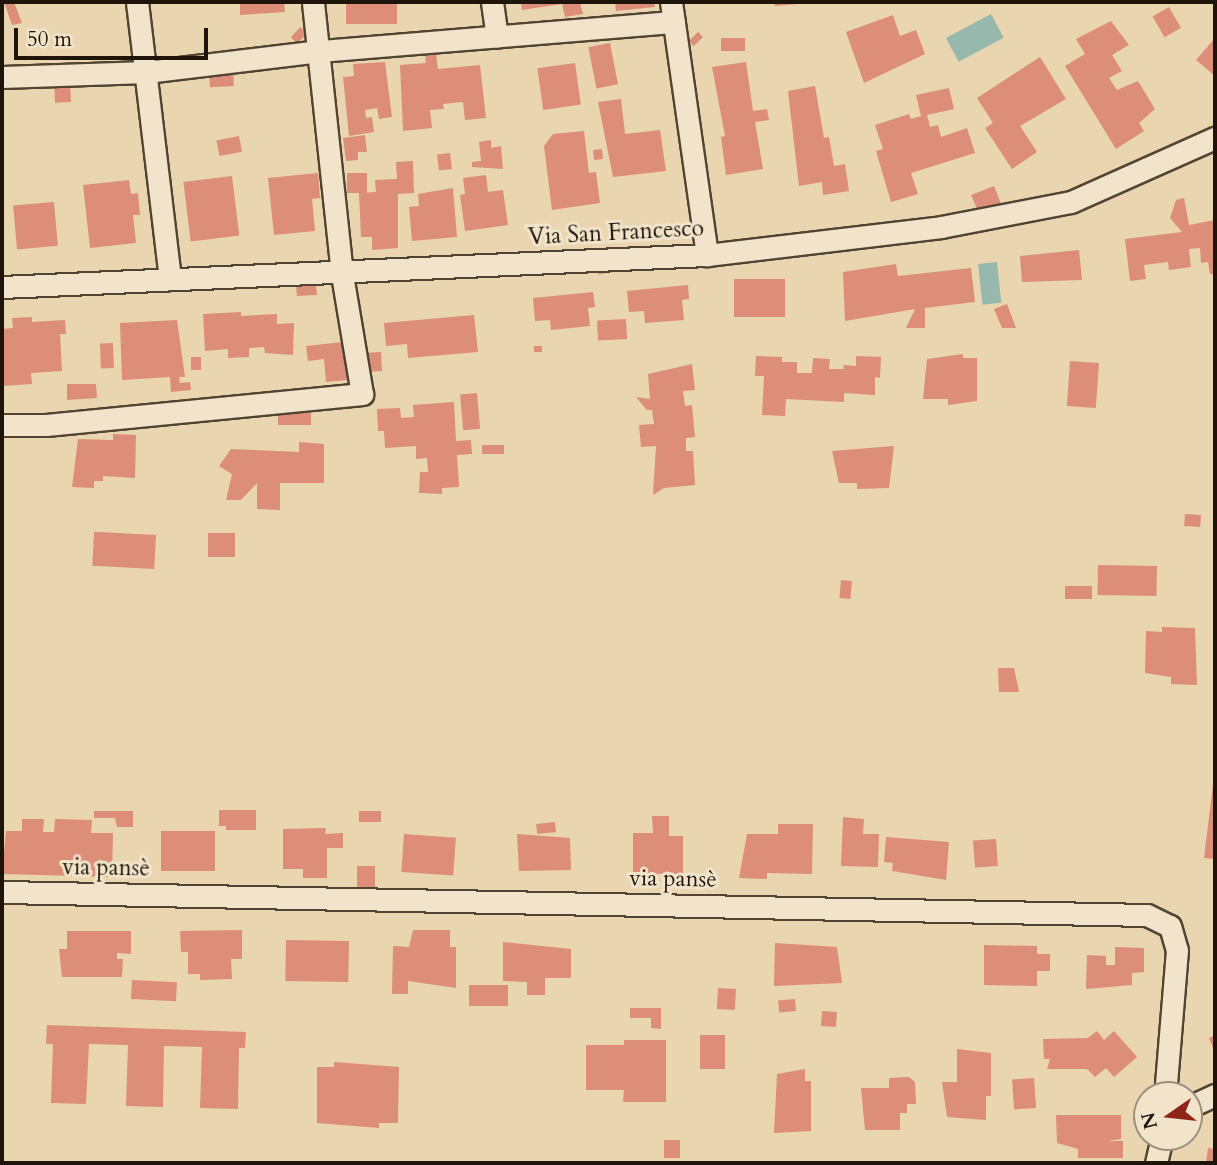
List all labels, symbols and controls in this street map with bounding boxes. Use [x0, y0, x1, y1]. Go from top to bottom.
scale bar [18, 14, 212, 58]
text: 50 m [27, 25, 72, 54]
street label: Via San Francesco [527, 215, 705, 251]
street label: via pansè [62, 853, 150, 883]
street label: via pansè [629, 864, 717, 894]
north arrow [1133, 1081, 1203, 1151]
text: N [1135, 1109, 1164, 1132]

